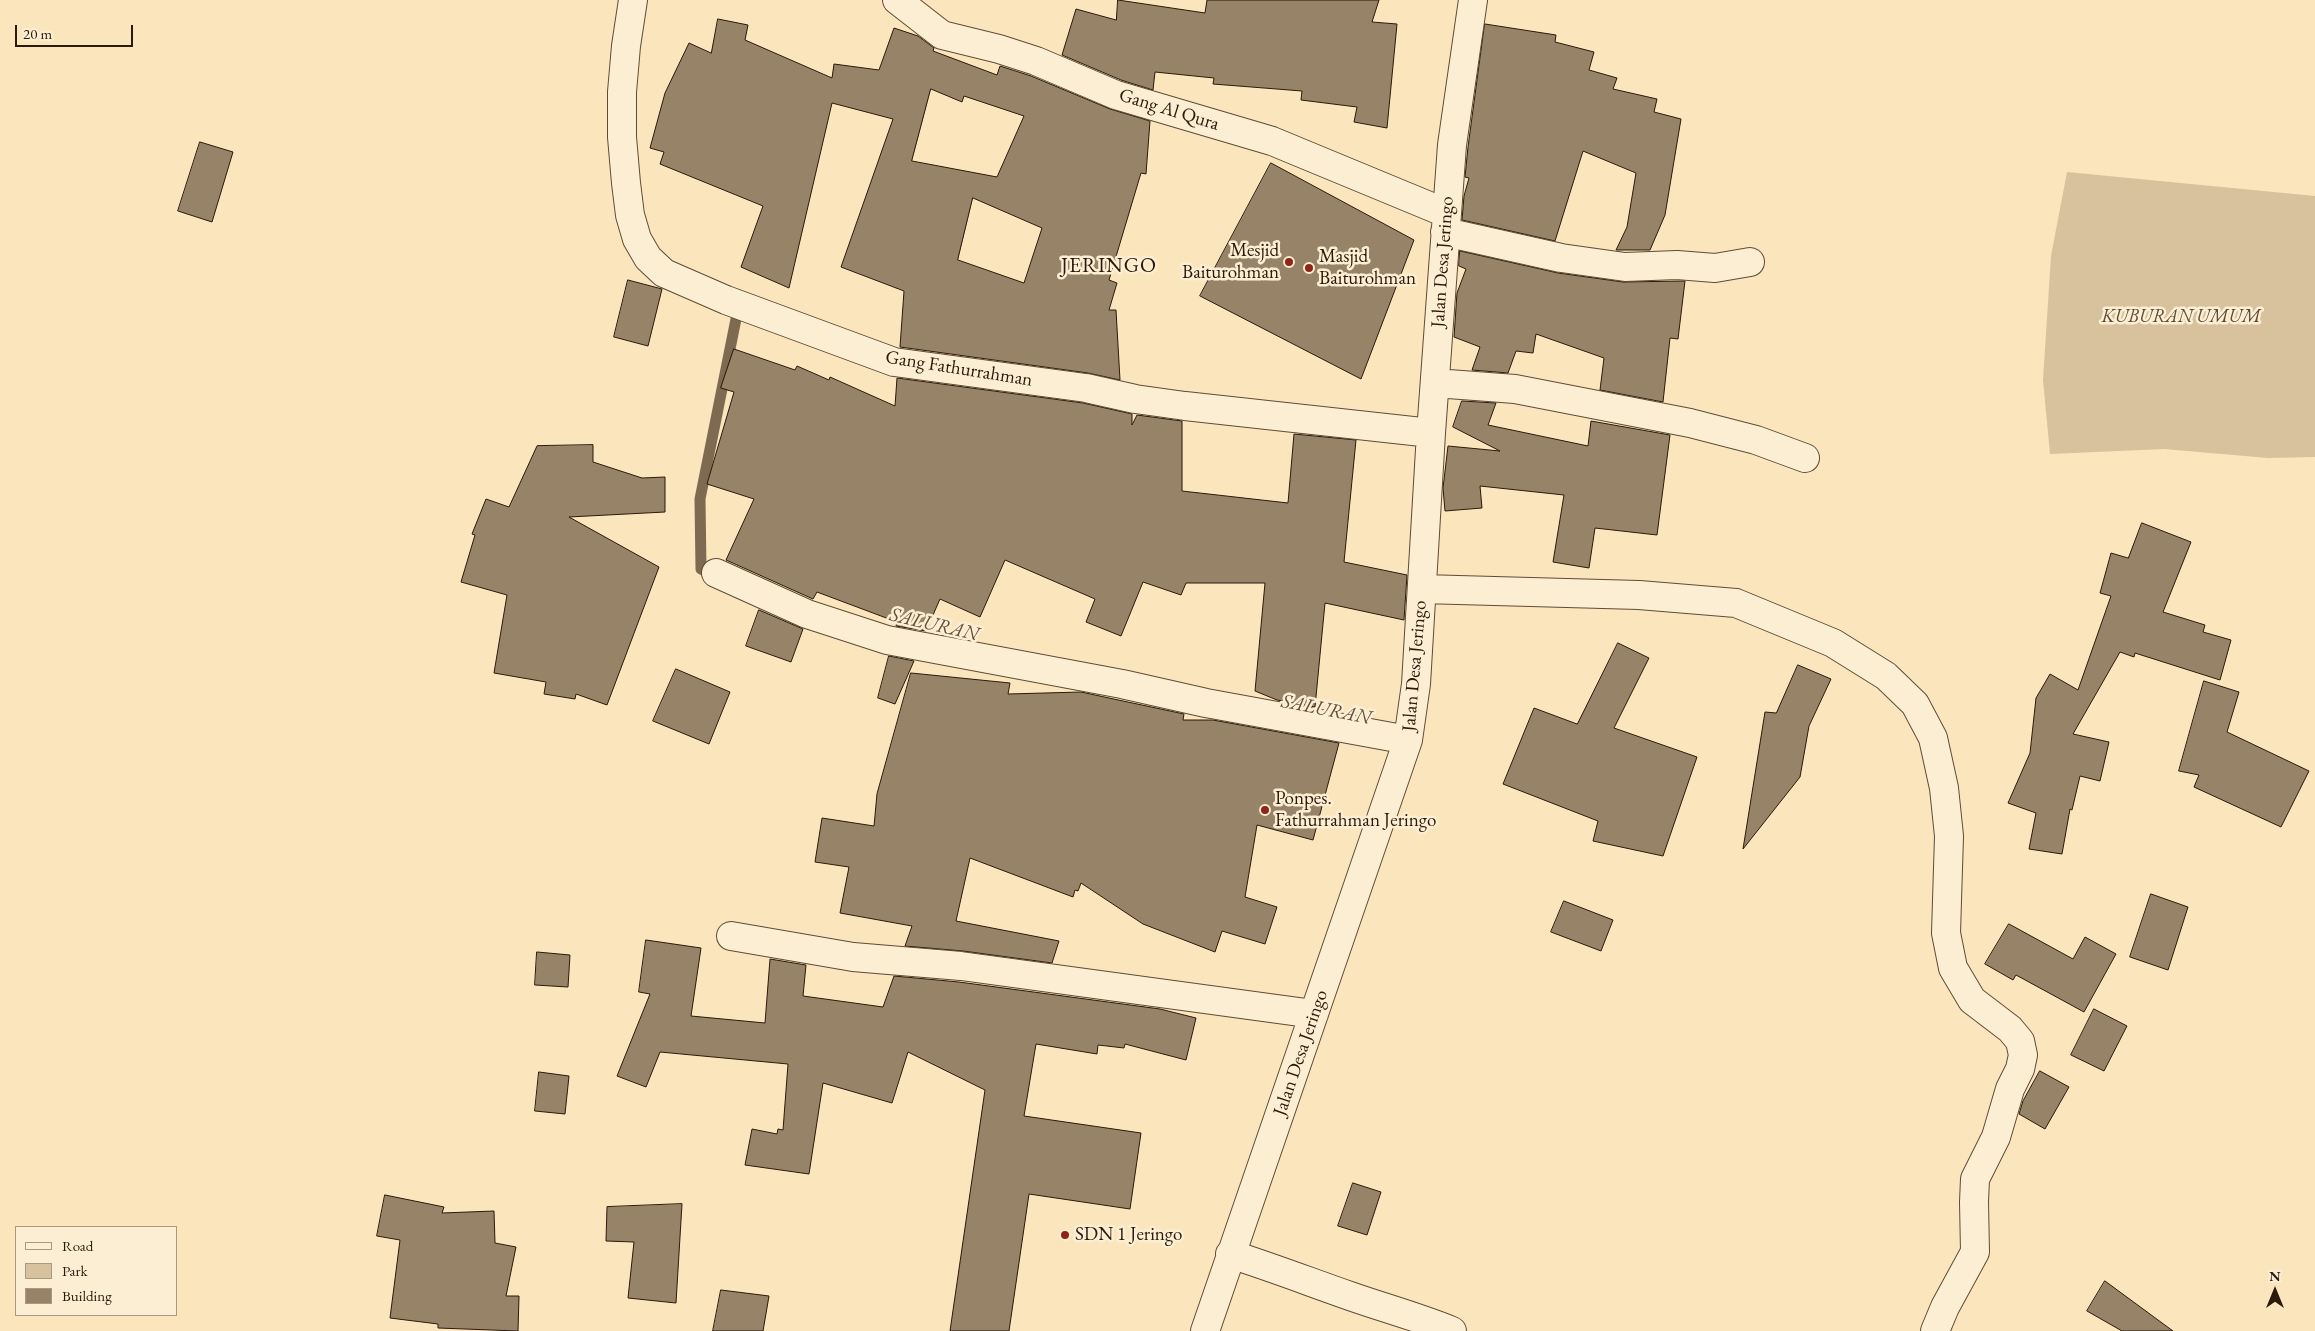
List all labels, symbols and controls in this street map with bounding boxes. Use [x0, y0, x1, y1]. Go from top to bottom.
scale bar [18, 15, 135, 47]
text: 20 m [23, 24, 52, 43]
street label: Gang Al Qura [1116, 84, 1222, 136]
street label: Jalan Desa Jeringo [1427, 195, 1459, 329]
place label: Mesjid Baiturohman [1182, 240, 1279, 284]
place label: Masjid Baiturohman [1319, 246, 1416, 290]
district label: JERINGO [1060, 253, 1158, 279]
marker: Mesjid Baiturohman [1283, 256, 1295, 268]
marker: Masjid Baiturohman [1303, 262, 1315, 274]
park label: KUBURAN UMUM [2101, 306, 2261, 328]
street label: Gang Fathurrahman [884, 346, 1034, 392]
street label: Jalan Desa Jeringo [1398, 599, 1432, 733]
water label: SALURAN [887, 603, 981, 647]
water label: SALURAN [1279, 690, 1373, 730]
place label: Ponpes. Fathurrahman Jeringo [1275, 788, 1436, 832]
marker: Ponpes. Fathurrahman Jeringo [1259, 804, 1271, 816]
street label: Jalan Desa Jeringo [1269, 987, 1333, 1119]
place label: SDN 1 Jeringo [1075, 1224, 1183, 1246]
legend [15, 1226, 178, 1316]
marker: SDN 1 Jeringo [1059, 1229, 1071, 1241]
text: Road [62, 1236, 93, 1255]
text: Park [62, 1261, 88, 1280]
north arrow [2250, 1266, 2300, 1316]
text: N [2269, 1267, 2281, 1285]
text: Building [62, 1286, 112, 1305]

